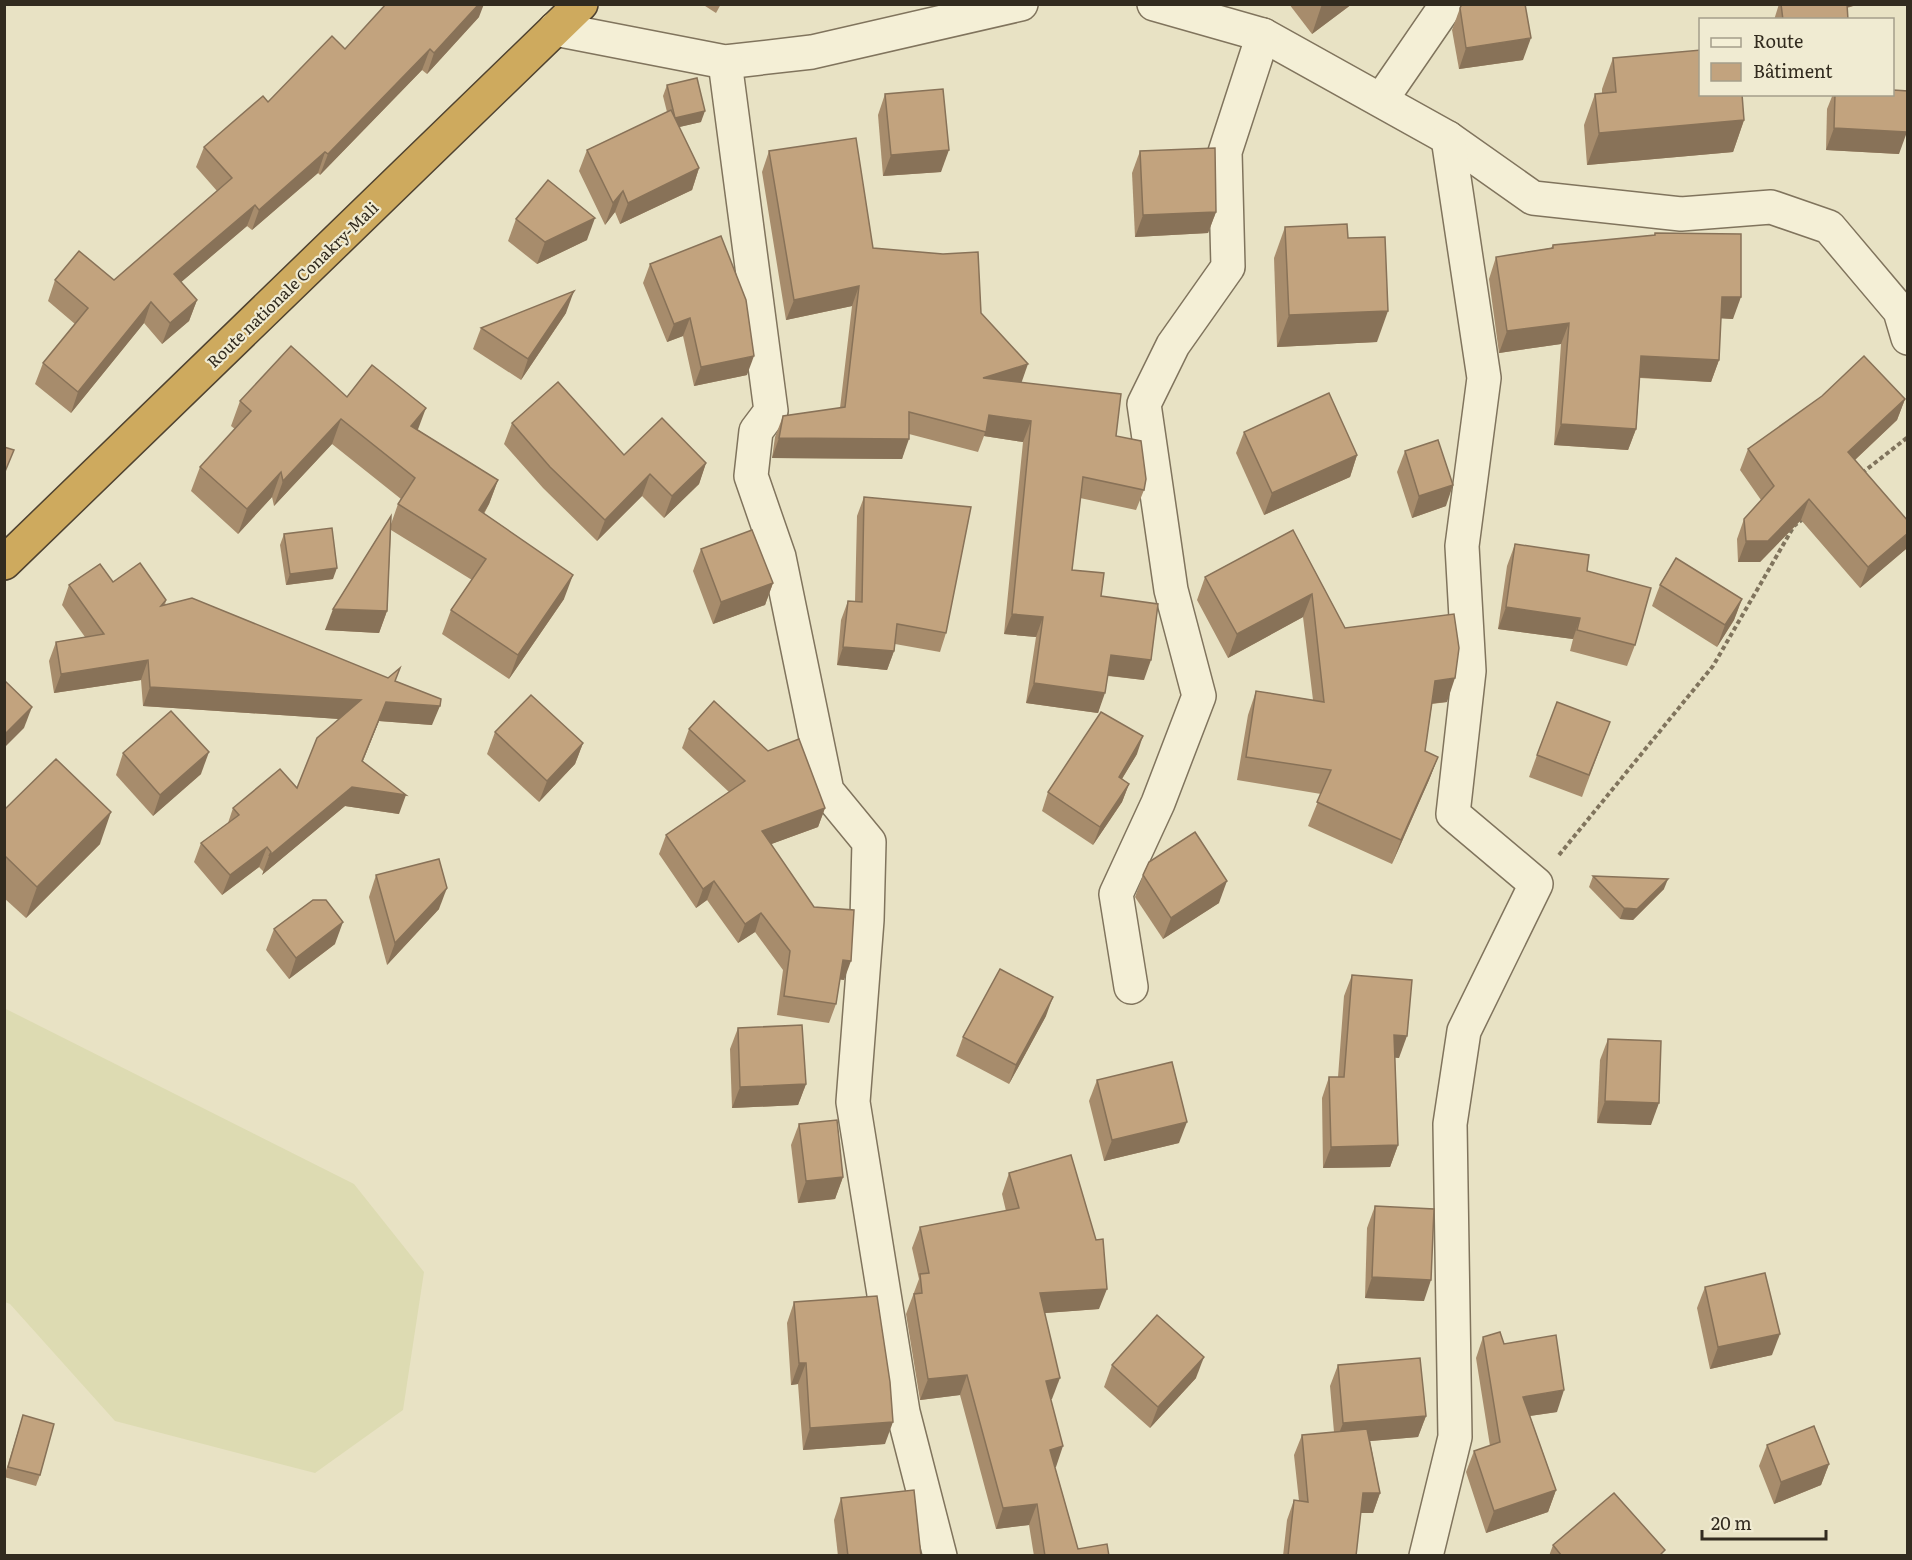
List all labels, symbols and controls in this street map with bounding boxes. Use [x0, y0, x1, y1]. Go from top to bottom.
legend [1699, 18, 1894, 96]
text: Route [1753, 27, 1803, 54]
text: Bâtiment [1753, 57, 1833, 84]
street label: Route nationale Conakry-Mali [201, 195, 383, 373]
scale bar [1702, 1503, 1826, 1541]
text: 20 m [1711, 1509, 1752, 1536]

